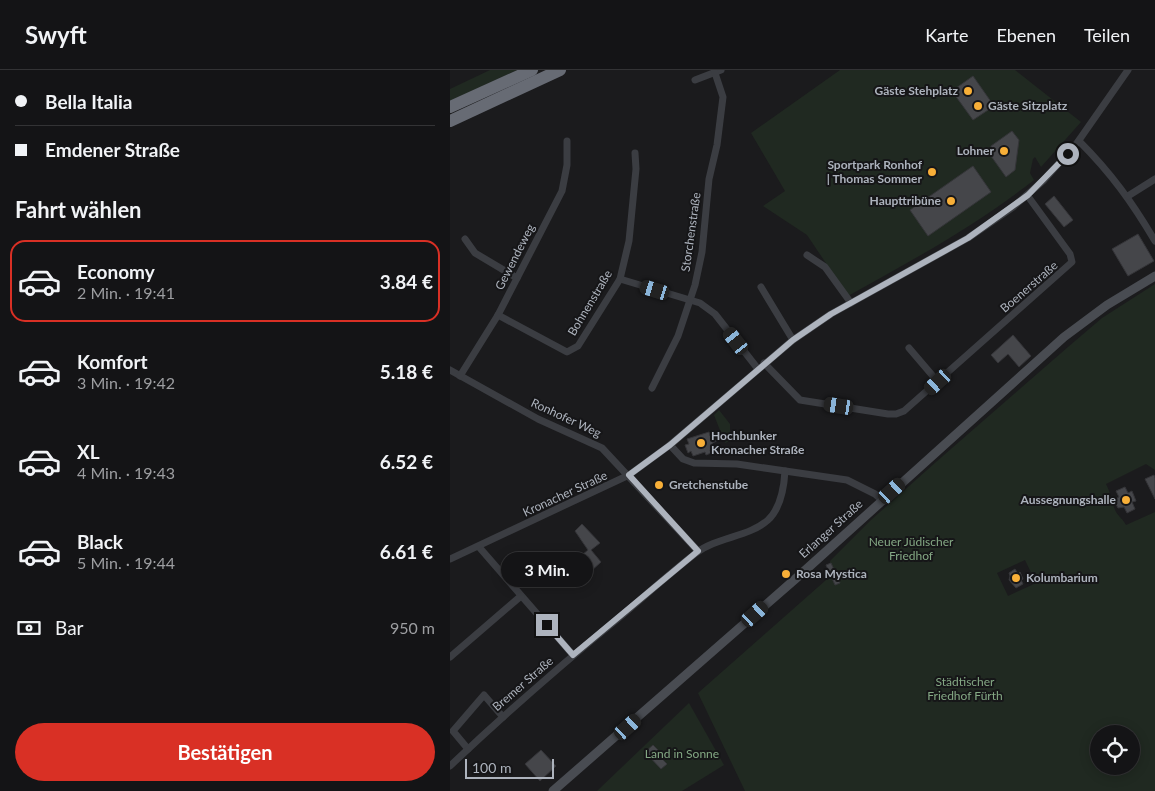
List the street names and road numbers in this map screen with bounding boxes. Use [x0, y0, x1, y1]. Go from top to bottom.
street label: Storchenstraße [678, 191, 703, 273]
street label: Gewendeweg [491, 221, 538, 292]
street label: Boenerstraße [997, 258, 1060, 316]
street label: Bohnenstraße [564, 267, 615, 338]
street label: Ronhofer Weg [529, 395, 604, 440]
street label: Kronacher Straße [520, 467, 609, 520]
street label: Erlanger Straße [796, 496, 866, 561]
street label: Bremer Straße [489, 653, 556, 714]

